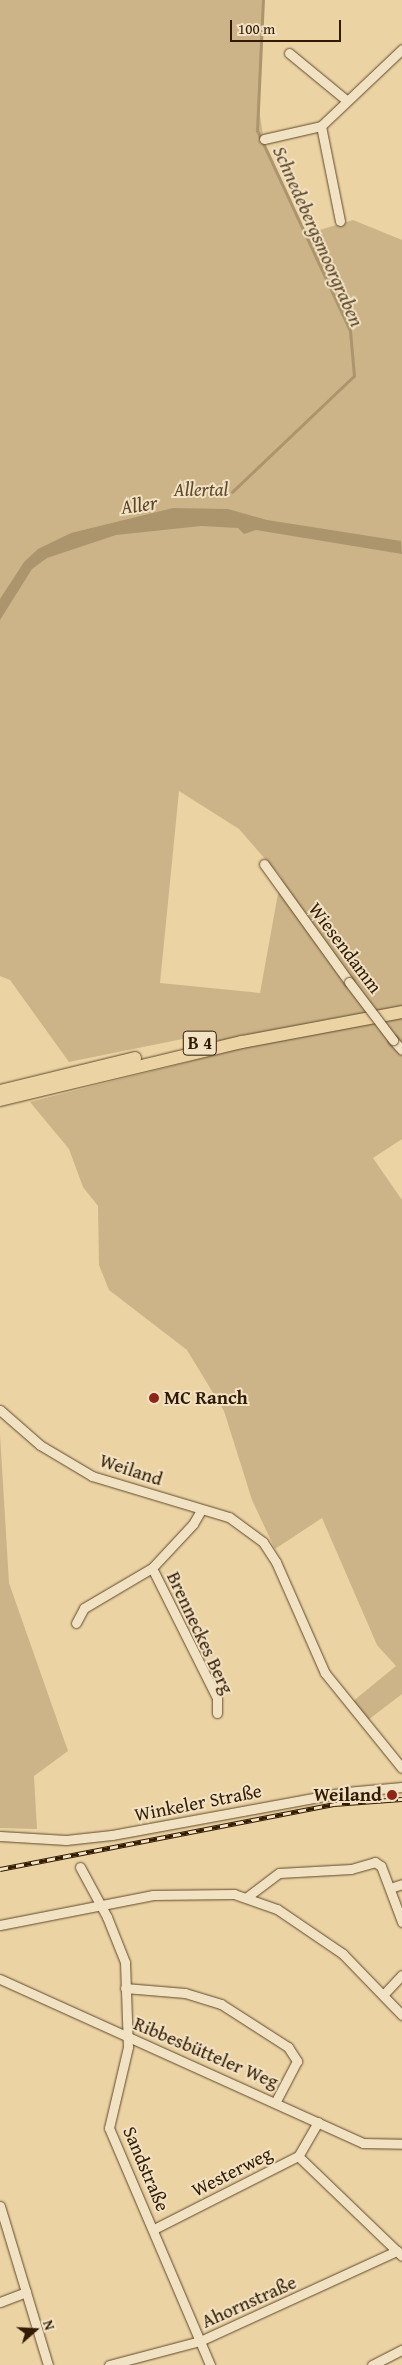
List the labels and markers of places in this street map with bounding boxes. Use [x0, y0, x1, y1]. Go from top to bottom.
place label: MC Ranch [164, 1387, 248, 1409]
marker: MC Ranch [148, 1392, 160, 1404]
place label: Weiland [314, 1784, 382, 1806]
marker: Weiland [386, 1789, 398, 1801]

